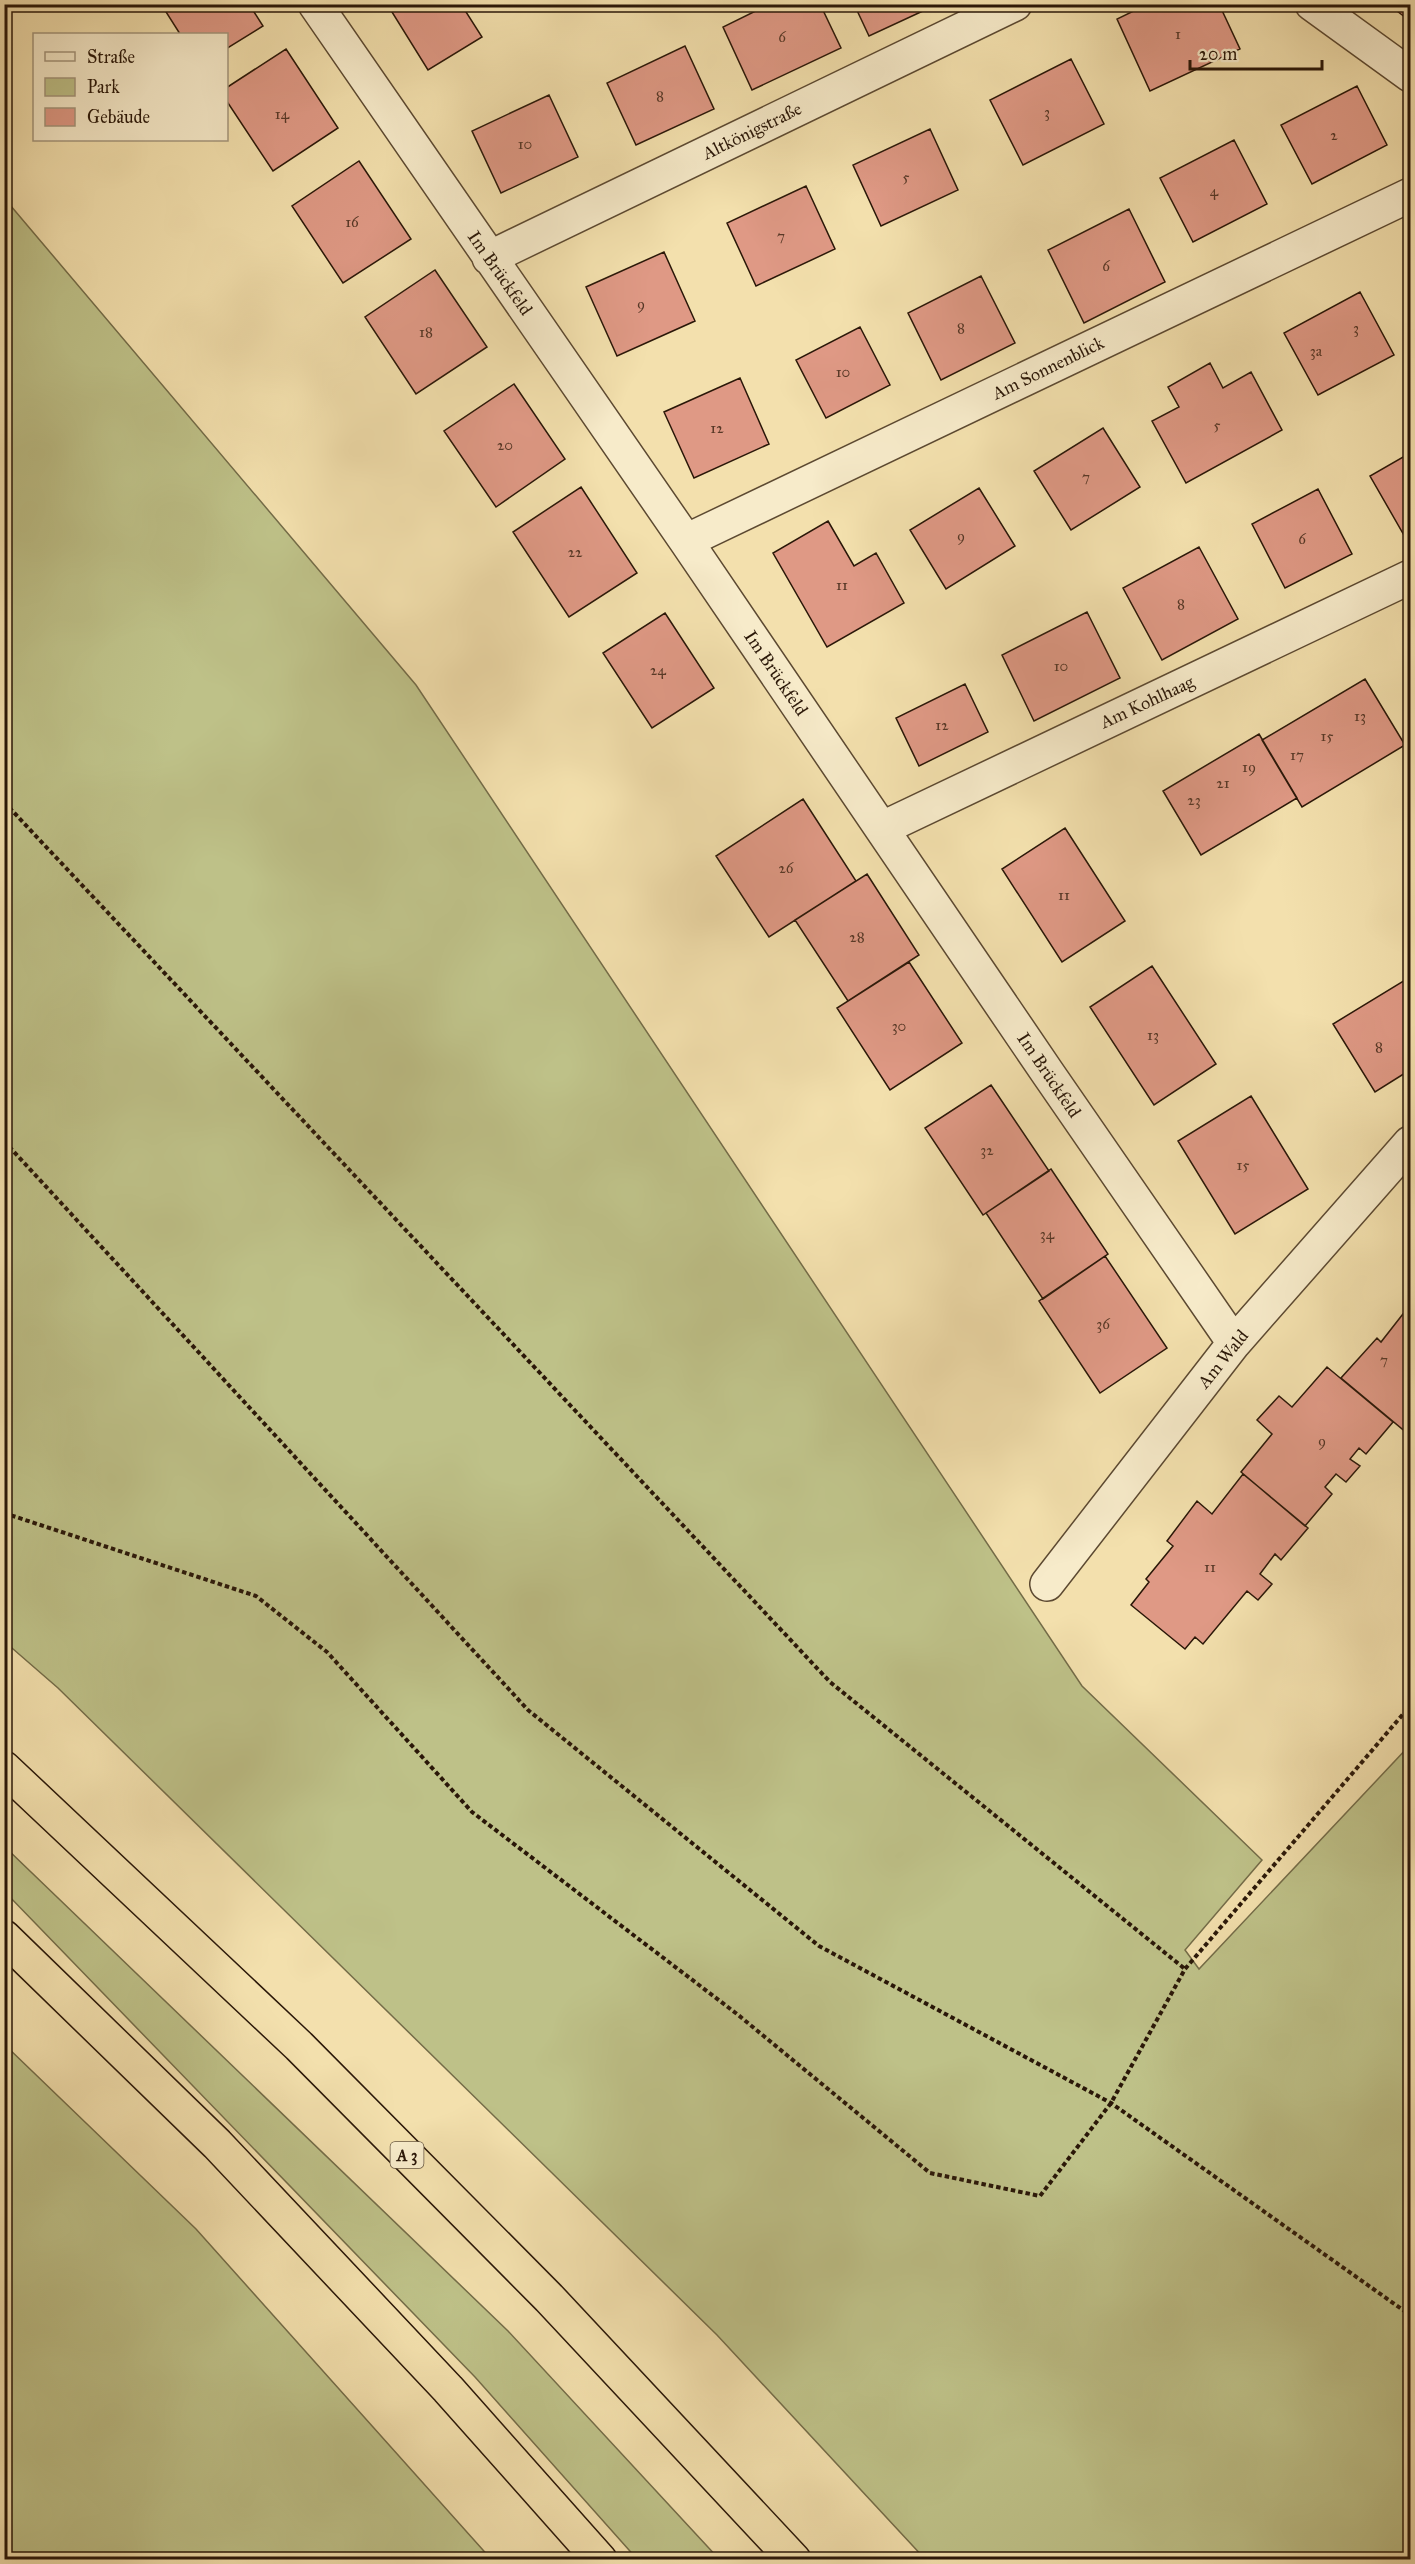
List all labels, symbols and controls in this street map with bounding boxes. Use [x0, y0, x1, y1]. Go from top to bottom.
house number: 1 [1175, 25, 1181, 43]
house number: 6 [778, 28, 787, 46]
legend [33, 33, 228, 141]
scale bar [1190, 33, 1322, 71]
text: 20 m [1199, 43, 1237, 65]
text: Straße [87, 46, 135, 68]
text: Park [87, 76, 120, 98]
house number: 8 [656, 87, 664, 105]
street label: Altkönigstraße [698, 97, 806, 166]
house number: 3 [1044, 103, 1050, 121]
house number: 14 [275, 105, 290, 123]
text: Gebäude [87, 106, 150, 128]
house number: 2 [1330, 126, 1338, 144]
house number: 10 [518, 135, 532, 153]
house number: 5 [903, 168, 910, 186]
house number: 4 [1210, 182, 1219, 200]
house number: 16 [345, 213, 360, 231]
street label: Im Brückfeld [463, 226, 537, 320]
house number: 7 [777, 227, 785, 245]
house number: 6 [1102, 257, 1111, 275]
house number: 9 [637, 295, 645, 313]
house number: 8 [957, 319, 965, 337]
house number: 3 [1353, 319, 1359, 337]
house number: 18 [419, 323, 433, 341]
street label: Am Sonnenblick [988, 331, 1108, 405]
house number: 3a [1310, 342, 1323, 360]
house number: 10 [836, 363, 850, 381]
house number: 5 [1214, 416, 1221, 434]
house number: 12 [710, 419, 724, 437]
house number: 20 [497, 436, 513, 454]
house number: 7 [1082, 468, 1090, 486]
house number: 9 [957, 527, 965, 545]
house number: 6 [1298, 530, 1307, 548]
house number: 22 [568, 543, 583, 561]
house number: 11 [836, 576, 848, 594]
house number: 8 [1177, 595, 1185, 613]
street label: Im Brückfeld [739, 626, 813, 720]
house number: 10 [1054, 657, 1068, 675]
house number: 24 [650, 661, 667, 679]
street label: Am Kohlhaag [1096, 670, 1198, 735]
house number: 13 [1354, 707, 1366, 725]
house number: 12 [935, 716, 949, 734]
house number: 15 [1321, 727, 1333, 745]
house number: 17 [1290, 746, 1304, 764]
house number: 19 [1242, 758, 1256, 776]
house number: 21 [1216, 774, 1230, 792]
house number: 23 [1187, 791, 1201, 809]
house number: 26 [778, 859, 795, 877]
house number: 11 [1058, 886, 1070, 904]
house number: 28 [849, 928, 865, 946]
house number: 30 [892, 1017, 906, 1035]
house number: 13 [1147, 1026, 1159, 1044]
street label: Im Brückfeld [1012, 1028, 1086, 1122]
house number: 8 [1375, 1038, 1383, 1056]
house number: 32 [980, 1141, 994, 1159]
house number: 15 [1237, 1156, 1249, 1174]
house number: 34 [1040, 1225, 1055, 1243]
house number: 36 [1096, 1315, 1111, 1333]
street label: Am Wald [1192, 1325, 1253, 1393]
house number: 7 [1380, 1351, 1388, 1369]
house number: 9 [1318, 1432, 1326, 1450]
house number: 11 [1204, 1558, 1216, 1576]
road number: A 3 [390, 2142, 424, 2168]

